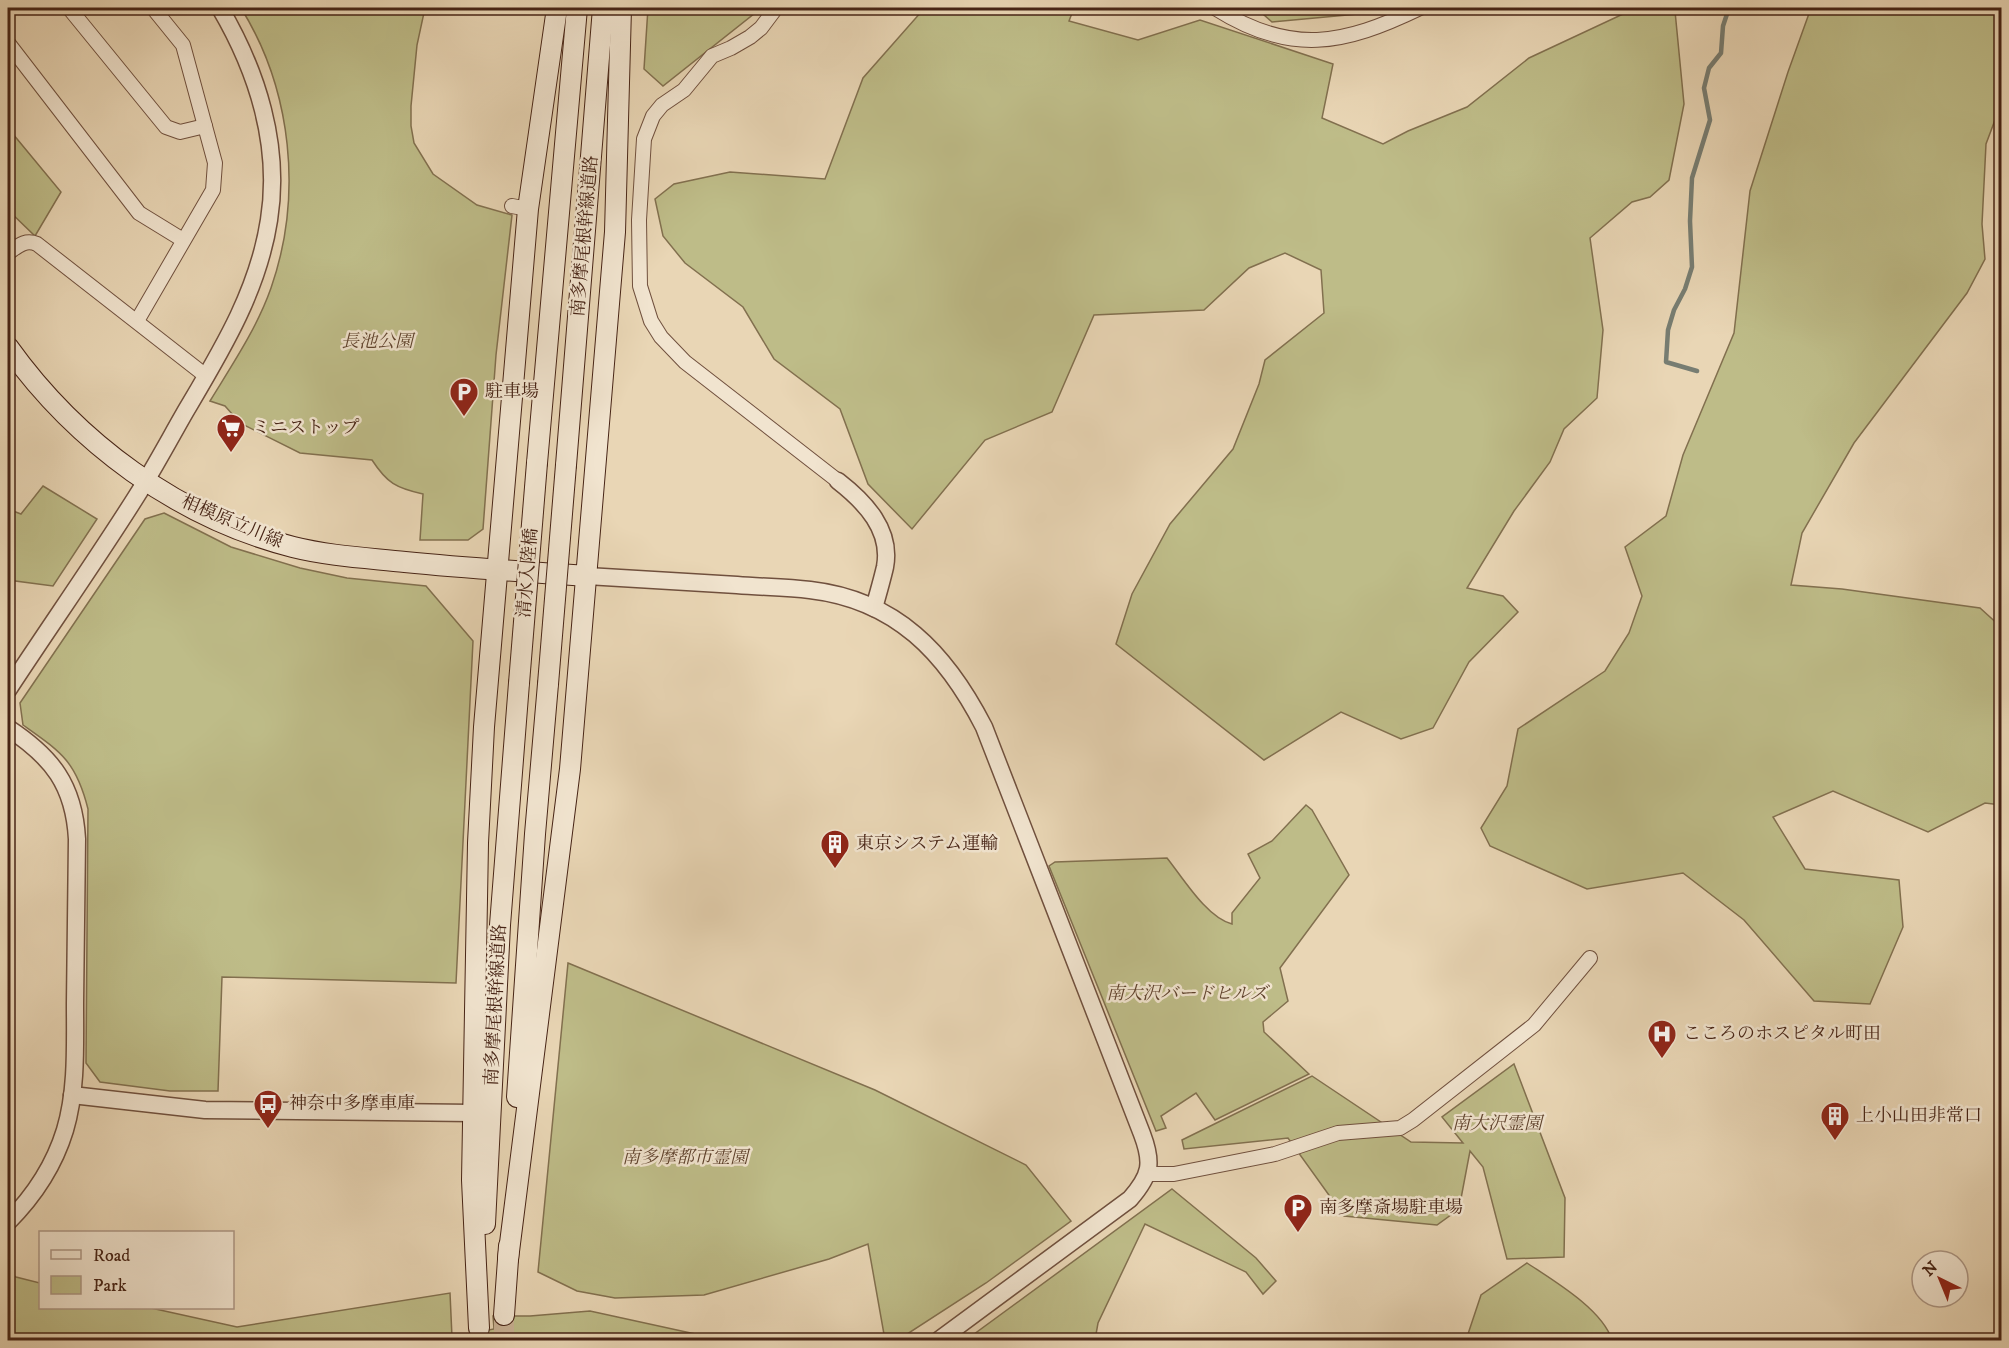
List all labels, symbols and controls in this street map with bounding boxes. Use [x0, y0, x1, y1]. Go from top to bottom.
street label: 南多摩尾根幹線道路 [567, 154, 603, 318]
park label: 長池公園 [341, 331, 416, 353]
parking icon: 駐車場 [448, 376, 480, 418]
place label: 駐車場 [485, 381, 539, 403]
supermarket icon: ミニストップ [215, 412, 247, 454]
place label: ミニストップ [252, 417, 359, 439]
street label: 相模原立川線 [178, 491, 286, 553]
street label: 清水入陸橋 [513, 527, 543, 619]
building icon: 東京システム運輸 [819, 828, 851, 870]
place label: 東京システム運輸 [856, 833, 998, 855]
street label: 南多摩尾根幹線道路 [481, 924, 511, 1086]
park label: 南大沢バードヒルズ [1106, 983, 1271, 1005]
hospital icon: こころのホスピタル町田 [1646, 1018, 1678, 1060]
place label: こころのホスピタル町田 [1683, 1023, 1881, 1045]
bus stop icon: 神奈中多摩車庫 [252, 1088, 284, 1130]
place label: 神奈中多摩車庫 [289, 1093, 415, 1115]
building icon: 上小山田非常口 [1819, 1100, 1851, 1142]
place label: 上小山田非常口 [1856, 1105, 1982, 1127]
park label: 南大沢霊園 [1452, 1113, 1545, 1135]
park label: 南多摩都市霊園 [622, 1147, 751, 1169]
parking icon: 南多摩斎場駐車場 [1282, 1192, 1314, 1234]
place label: 南多摩斎場駐車場 [1319, 1197, 1463, 1219]
legend [39, 1231, 234, 1309]
text: Road [93, 1245, 130, 1267]
north arrow [1910, 1249, 1970, 1309]
text: N [1919, 1257, 1942, 1281]
text: Park [93, 1275, 127, 1297]

